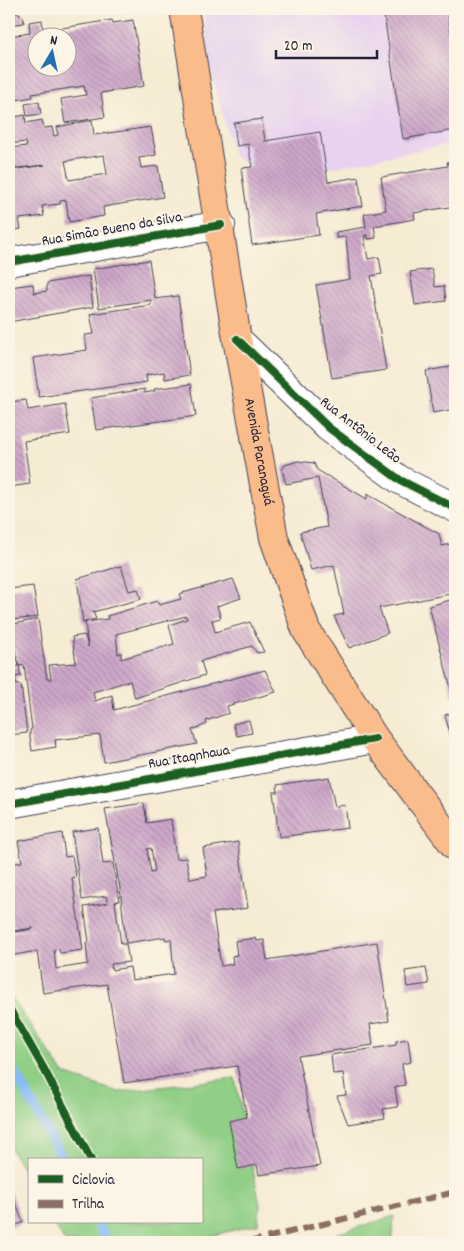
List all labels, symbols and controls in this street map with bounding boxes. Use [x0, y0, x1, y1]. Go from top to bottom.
north arrow [28, 28, 78, 78]
scale bar [276, 28, 378, 60]
text: N [49, 31, 59, 52]
text: 20 m [284, 36, 312, 58]
street label: Rua Simão Bueno da Silva [40, 207, 185, 253]
street label: Rua Antônio Leão [315, 392, 406, 470]
street label: Avenida Paranaguá [237, 396, 279, 508]
street label: Rua Itaqnhaua [146, 740, 232, 776]
legend [28, 1158, 202, 1224]
text: Ciclovia [72, 1170, 115, 1192]
text: Trilha [72, 1194, 105, 1216]

